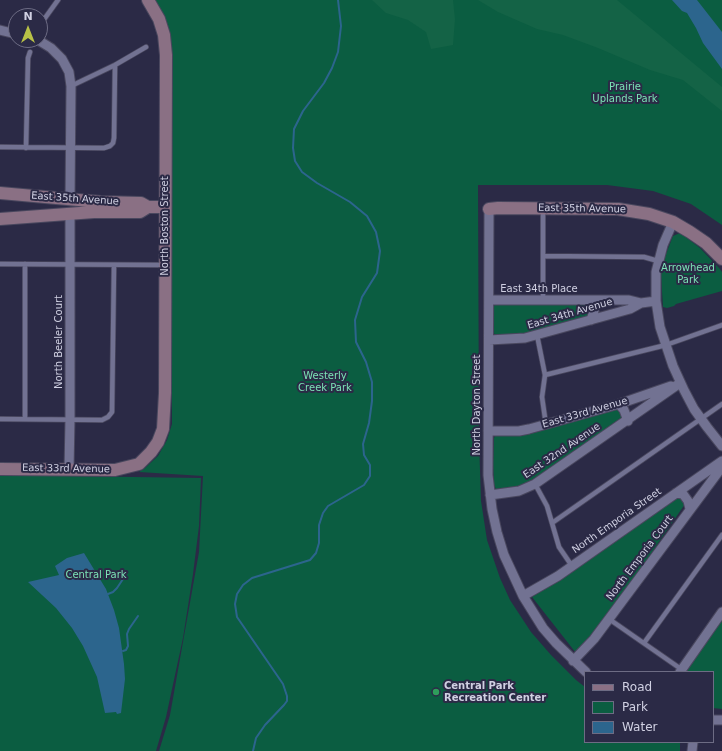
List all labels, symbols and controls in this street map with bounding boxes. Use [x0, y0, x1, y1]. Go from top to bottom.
north arrow [8, 8, 48, 48]
text: N [23, 10, 33, 23]
park label: Prairie Uplands Park [592, 81, 658, 104]
street label: North Boston Street [159, 176, 171, 276]
street label: East 35th Avenue [31, 190, 119, 208]
street label: East 35th Avenue [538, 202, 626, 216]
park label: Arrowhead Park [661, 262, 715, 286]
street label: East 34th Place [500, 283, 578, 295]
street label: North Beeler Court [53, 295, 65, 389]
street label: East 34th Avenue [526, 296, 614, 332]
street label: North Dayton Street [471, 355, 483, 455]
park label: Westerly Creek Park [298, 370, 352, 394]
street label: East 33rd Avenue [541, 395, 629, 431]
street label: East 32nd Avenue [521, 421, 603, 481]
street label: East 33rd Avenue [22, 462, 110, 476]
street label: North Emporia Street [570, 486, 664, 556]
street label: North Emporia Court [604, 513, 676, 603]
park label: Central Park [65, 569, 127, 581]
legend [584, 671, 714, 743]
place label: Central Park Recreation Center [444, 680, 546, 704]
text: Road [622, 680, 652, 694]
marker: Central Park Recreation Center [431, 687, 441, 697]
text: Park [622, 700, 648, 714]
text: Water [622, 720, 657, 734]

